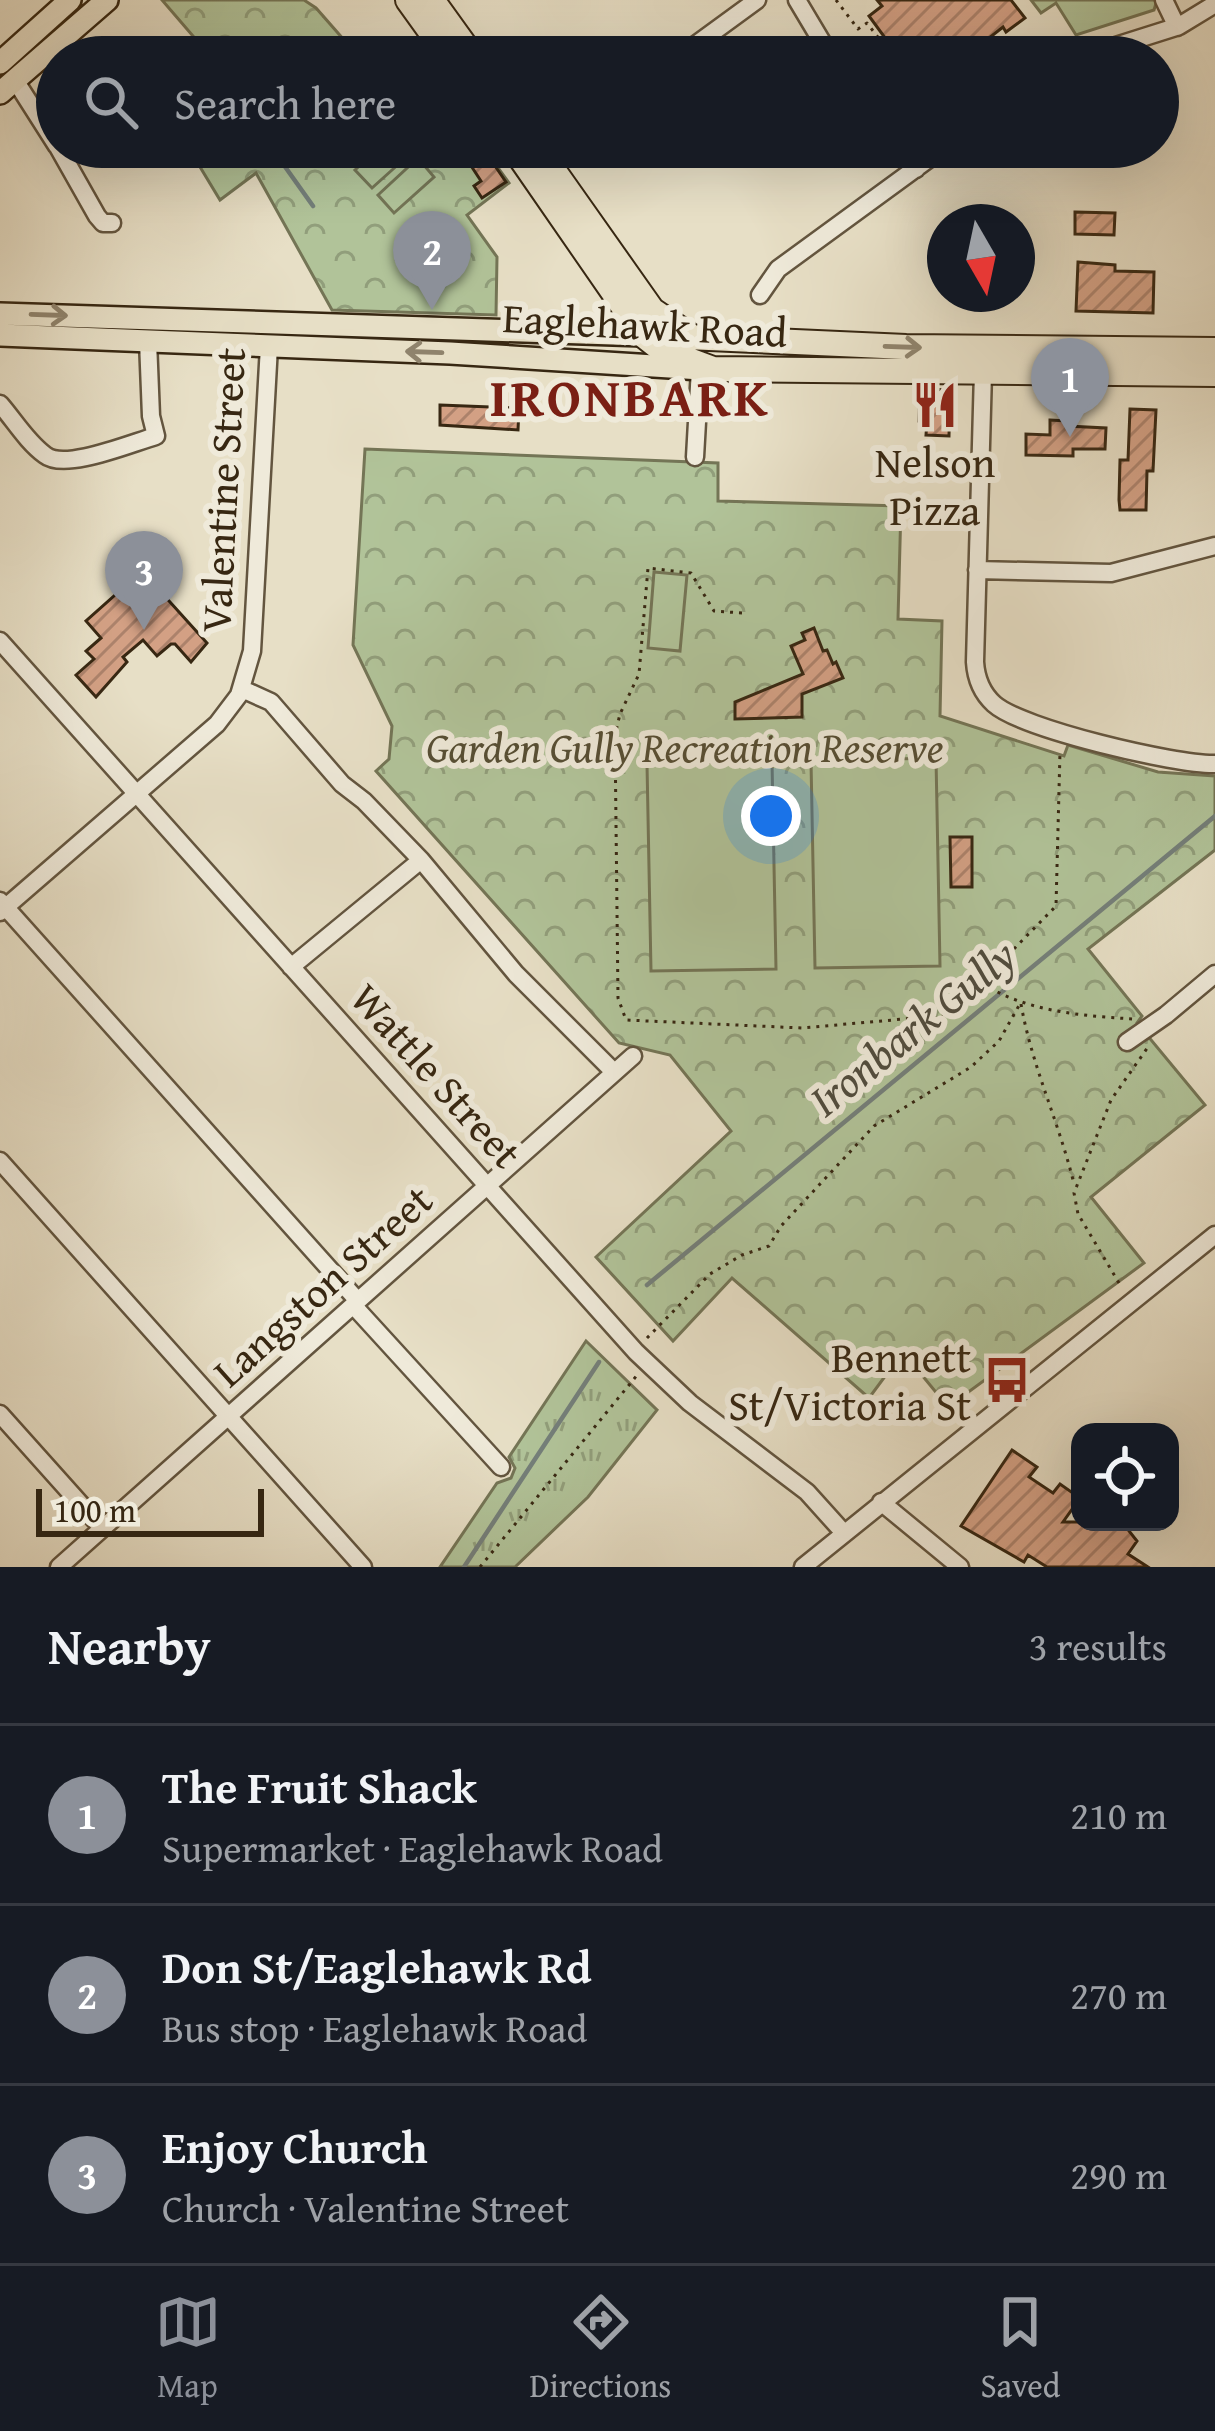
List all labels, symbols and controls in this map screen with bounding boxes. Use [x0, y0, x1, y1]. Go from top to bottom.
search box [36, 36, 1179, 168]
icon: search [78, 69, 144, 135]
text: Search here [174, 70, 396, 135]
north arrow [927, 204, 1035, 312]
pin: 2 [393, 211, 471, 310]
street label: Eaglehawk Road [501, 286, 789, 362]
one-way arrow [29, 304, 68, 327]
one-way arrow [883, 336, 922, 359]
pin: 1 [1031, 338, 1109, 437]
one-way arrow [405, 340, 444, 363]
street label: Valentine Street [184, 346, 260, 634]
district label: IRONBARK [489, 357, 771, 436]
restaurant icon: Nelson Pizza [910, 380, 960, 430]
place label: Nelson Pizza [875, 431, 996, 540]
pin: 3 [105, 531, 183, 630]
park label: Garden Gully Recreation Reserve [426, 716, 944, 777]
your location [741, 786, 801, 846]
water label: Ironbark Gully [795, 923, 1030, 1131]
street label: Wattle Street [337, 969, 537, 1181]
street label: Langston Street [199, 1170, 445, 1400]
place label: Bennett St/Victoria St [728, 1326, 971, 1435]
bus stop icon: Bennett St/Victoria St [982, 1355, 1032, 1405]
map controls [1071, 1423, 1179, 1531]
button: locate [1071, 1423, 1179, 1531]
scale bar [36, 1483, 264, 1536]
text: 100 m [54, 1486, 136, 1534]
text: Nearby [48, 1608, 211, 1683]
text: 3 results [1029, 1617, 1167, 1674]
text: The Fruit Shack [162, 1754, 477, 1819]
text: 1 [77, 1786, 97, 1843]
text: 210 m [1070, 1786, 1167, 1843]
text: Supermarket · Eaglehawk Road [162, 1819, 663, 1876]
text: Don St/Eaglehawk Rd [162, 1934, 591, 1999]
text: 2 [77, 1966, 97, 2023]
text: 270 m [1070, 1966, 1167, 2023]
text: Bus stop · Eaglehawk Road [162, 1999, 587, 2056]
text: Enjoy Church [162, 2114, 428, 2179]
text: 3 [77, 2146, 97, 2203]
text: 290 m [1070, 2146, 1167, 2203]
text: Church · Valentine Street [162, 2179, 569, 2236]
tab: Map [155, 2289, 221, 2409]
tab: Directions [530, 2289, 671, 2409]
tab: Saved [981, 2289, 1060, 2409]

